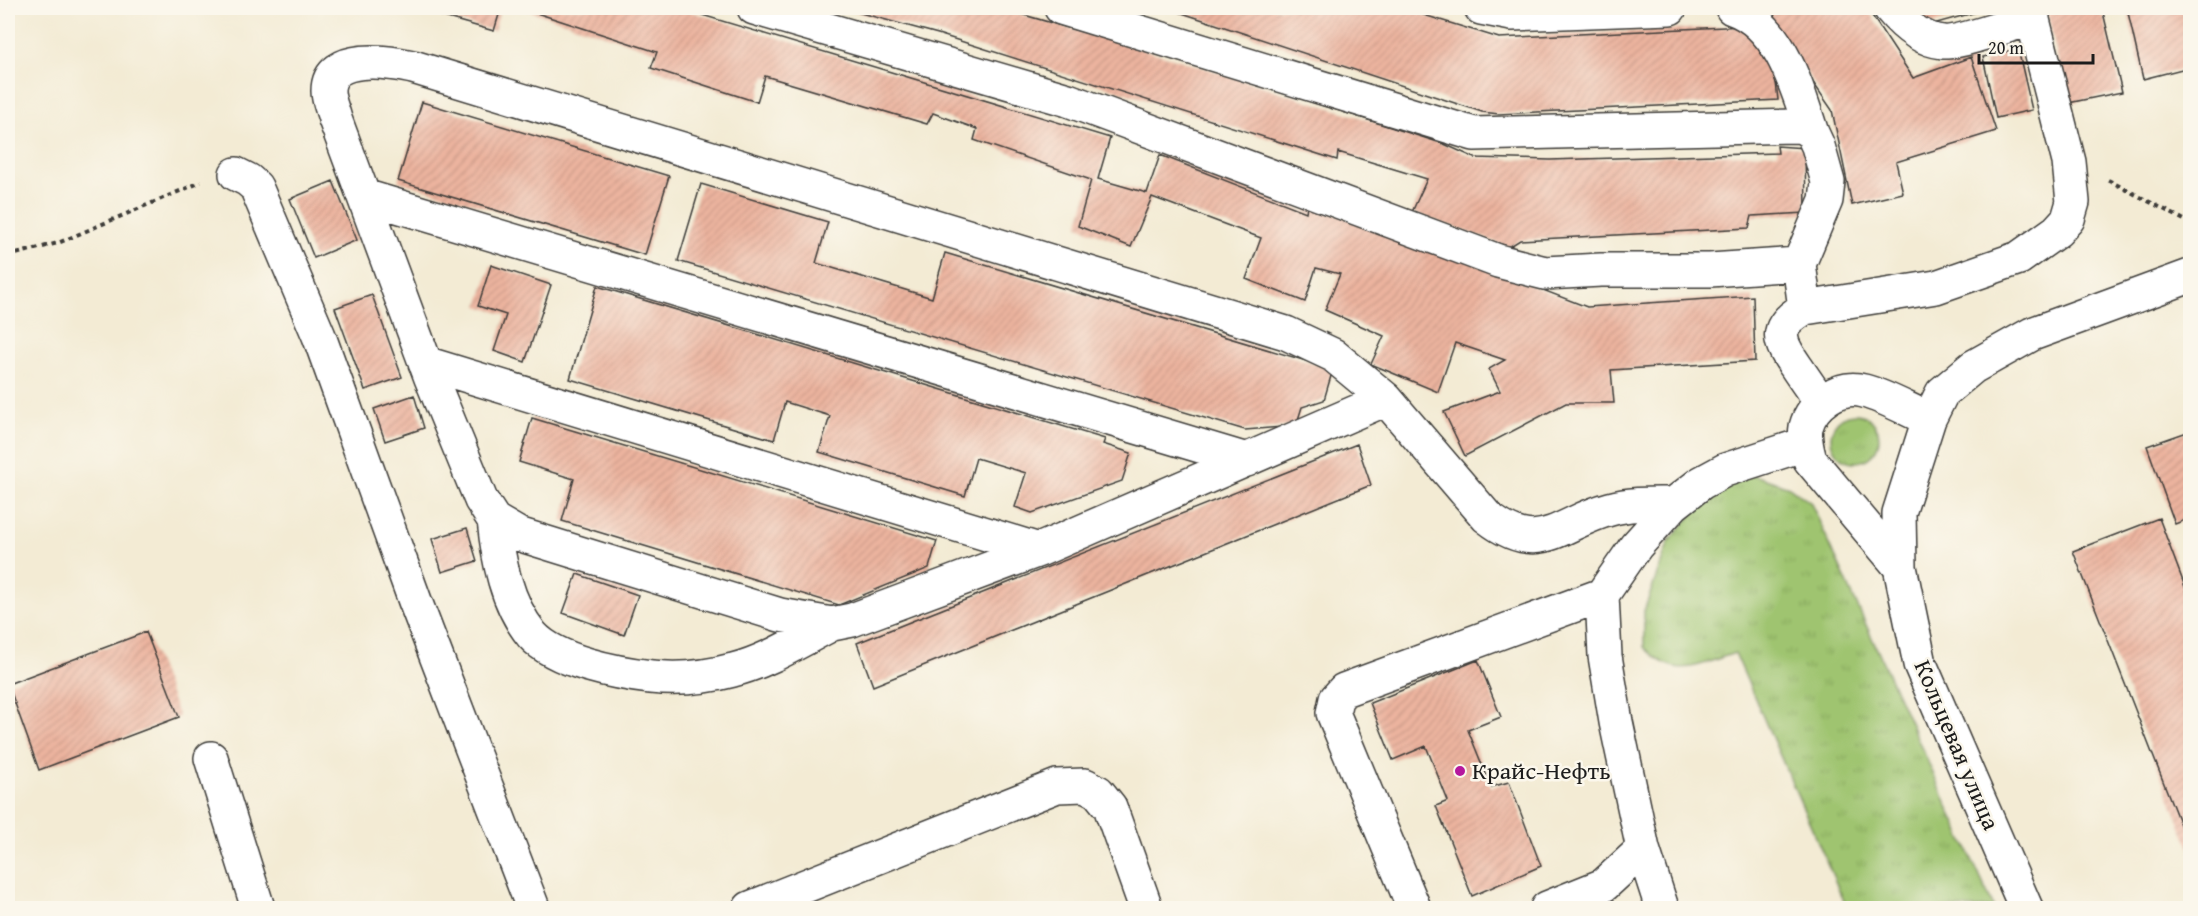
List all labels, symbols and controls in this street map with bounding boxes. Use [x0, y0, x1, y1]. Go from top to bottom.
scale bar [1979, 27, 2093, 65]
text: 20 m [1988, 34, 2024, 61]
street label: Кольцевая улица [1906, 654, 2009, 836]
place label: Крайс-Нефть [1472, 753, 1610, 788]
marker: Крайс-Нефть [1453, 764, 1467, 778]

